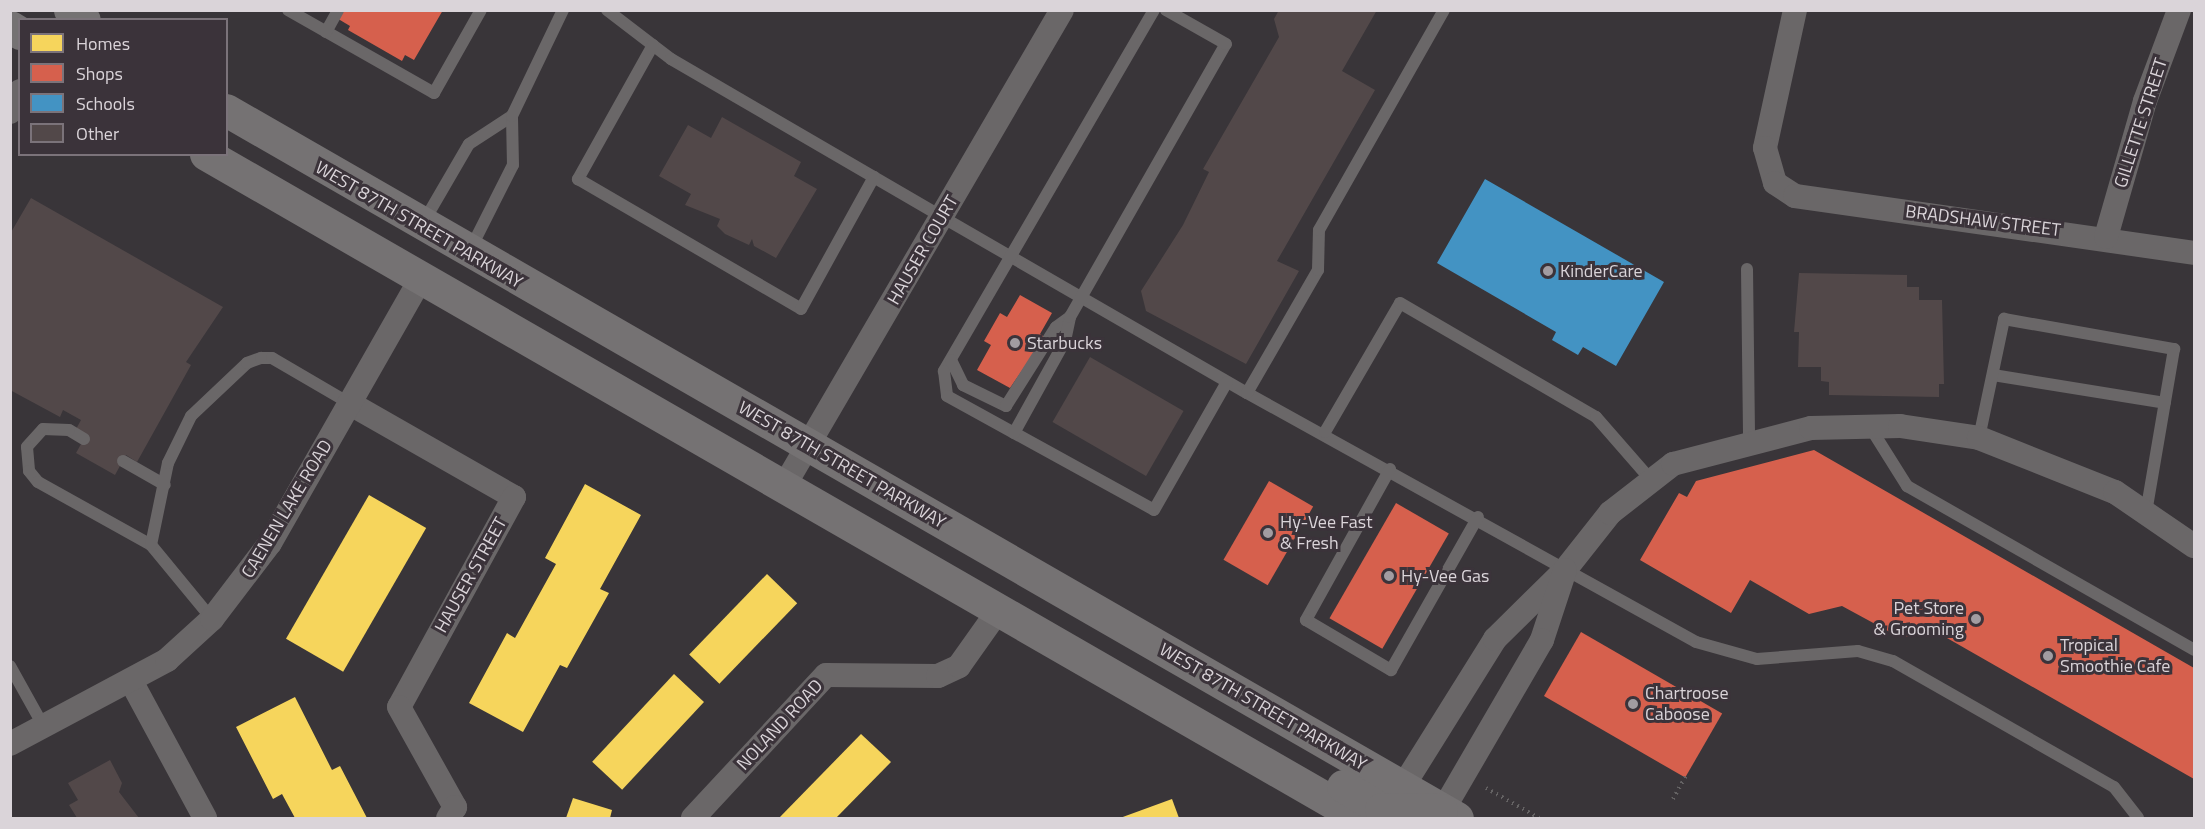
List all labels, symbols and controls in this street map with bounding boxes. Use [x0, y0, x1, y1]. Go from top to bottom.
legend [18, 18, 228, 156]
text: Homes [76, 30, 130, 57]
street label: GILLETTE STREET [2110, 55, 2172, 191]
text: Shops [76, 60, 123, 87]
text: Schools [76, 90, 135, 117]
text: Other [76, 120, 119, 147]
street label: WEST 87TH STREET PARKWAY [312, 157, 526, 293]
street label: HAUSER COURT [883, 192, 963, 308]
street label: BRADSHAW STREET [1904, 201, 2062, 241]
place label: KinderCare [1560, 260, 1643, 282]
marker: KinderCare [1541, 264, 1555, 278]
place label: Starbucks [1027, 332, 1102, 354]
marker: Starbucks [1008, 336, 1022, 350]
street label: WEST 87TH STREET PARKWAY [735, 397, 949, 533]
street label: CAENEN LAKE ROAD [237, 436, 337, 582]
place label: Hy-Vee Fast & Fresh [1280, 512, 1373, 554]
street label: HAUSER STREET [430, 513, 512, 637]
marker: Hy-Vee Fast & Fresh [1261, 526, 1275, 540]
place label: Hy-Vee Gas [1401, 565, 1489, 587]
marker: Hy-Vee Gas [1382, 569, 1396, 583]
place label: Pet Store & Grooming [1874, 598, 1964, 640]
marker: Pet Store & Grooming [1969, 612, 1983, 626]
place label: Tropical Smoothie Cafe [2060, 635, 2170, 678]
street label: WEST 87TH STREET PARKWAY [1156, 639, 1370, 775]
marker: Tropical Smoothie Cafe [2041, 649, 2055, 663]
street label: NOLAND ROAD [732, 675, 828, 775]
place label: Chartroose Caboose [1645, 683, 1729, 726]
marker: Chartroose Caboose [1626, 697, 1640, 711]

